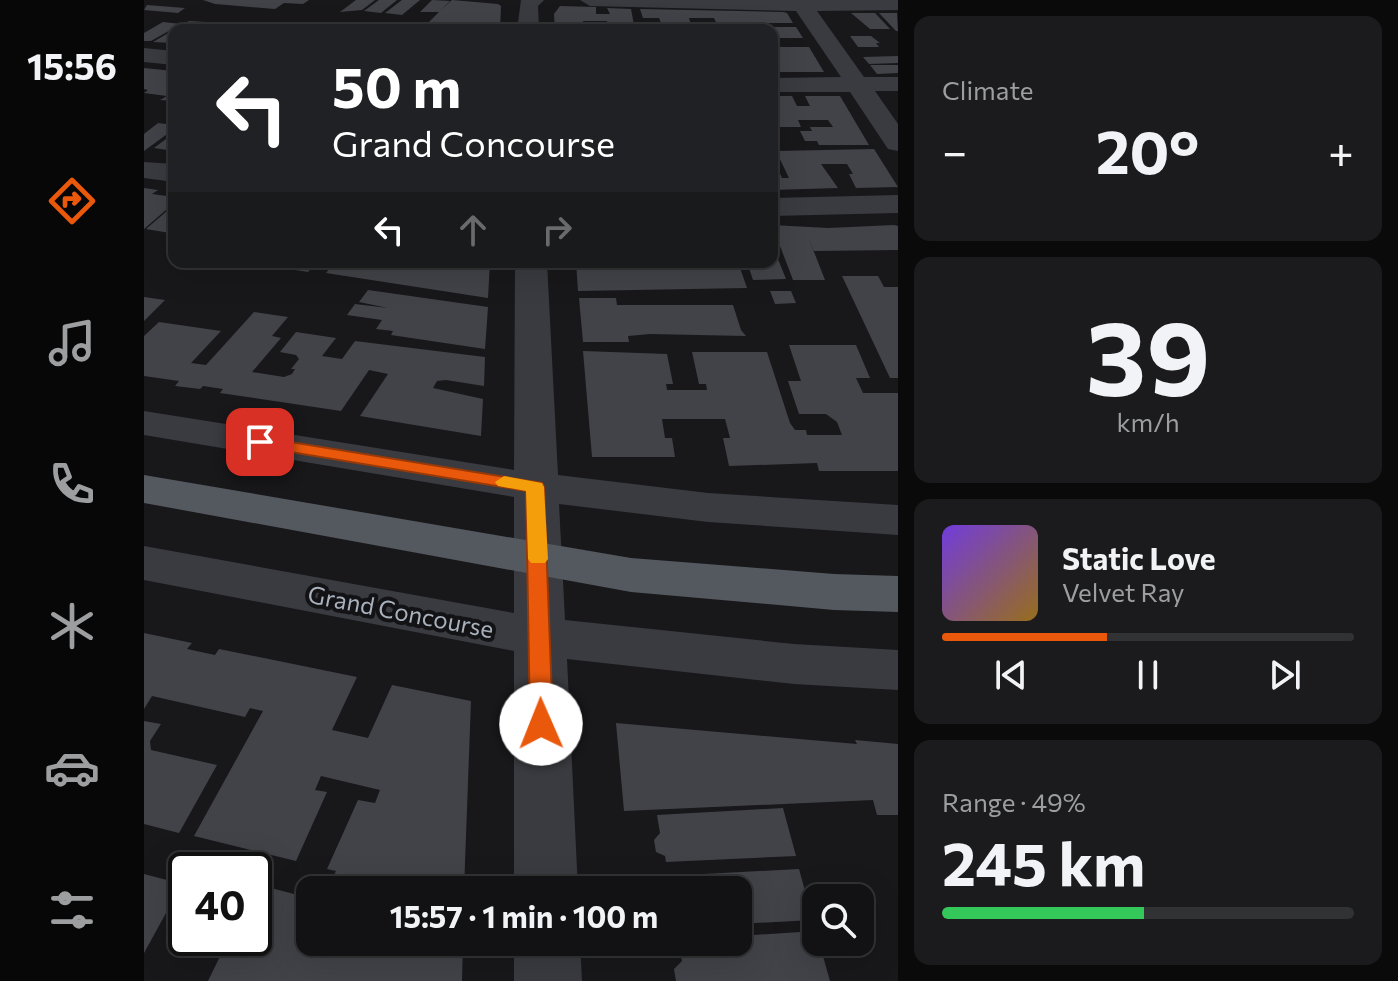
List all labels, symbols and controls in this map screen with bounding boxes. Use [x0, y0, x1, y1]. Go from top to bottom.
text: 15:56 [27, 43, 117, 87]
text: 50 m [332, 51, 461, 120]
icon: left [200, 56, 304, 160]
text: Climate [942, 74, 1034, 105]
text: 20° [1096, 113, 1199, 186]
text: Grand Concourse [332, 120, 615, 164]
text: − [942, 123, 967, 177]
text: + [1328, 123, 1354, 177]
icon: directions [44, 173, 100, 229]
icon: left [367, 208, 411, 252]
icon: ahead [451, 208, 495, 252]
icon: right [535, 208, 579, 252]
text: 39 [1086, 290, 1210, 417]
icon: music [44, 315, 100, 371]
text: km/h [1116, 406, 1180, 437]
pin [226, 408, 294, 476]
icon: arrive [238, 420, 282, 464]
icon: phone [44, 456, 100, 512]
text: Static Love [1062, 539, 1216, 576]
text: Velvet Ray [1062, 576, 1185, 607]
street label: Grand Concourse [306, 579, 496, 643]
icon: climate [44, 598, 100, 654]
icon: previous [989, 653, 1033, 697]
icon: pause [1126, 653, 1170, 697]
icon: next [1263, 653, 1307, 697]
position arrow [499, 682, 583, 766]
icon: car [44, 740, 100, 796]
text: Range · 49% [942, 786, 1086, 817]
text: 245 km [942, 825, 1145, 898]
speed limit sign: 40 [168, 852, 272, 956]
icon: filters [44, 882, 100, 938]
map controls [802, 884, 874, 956]
button: search [802, 884, 874, 956]
text: 15:57 · 1 min · 100 m [390, 897, 658, 934]

